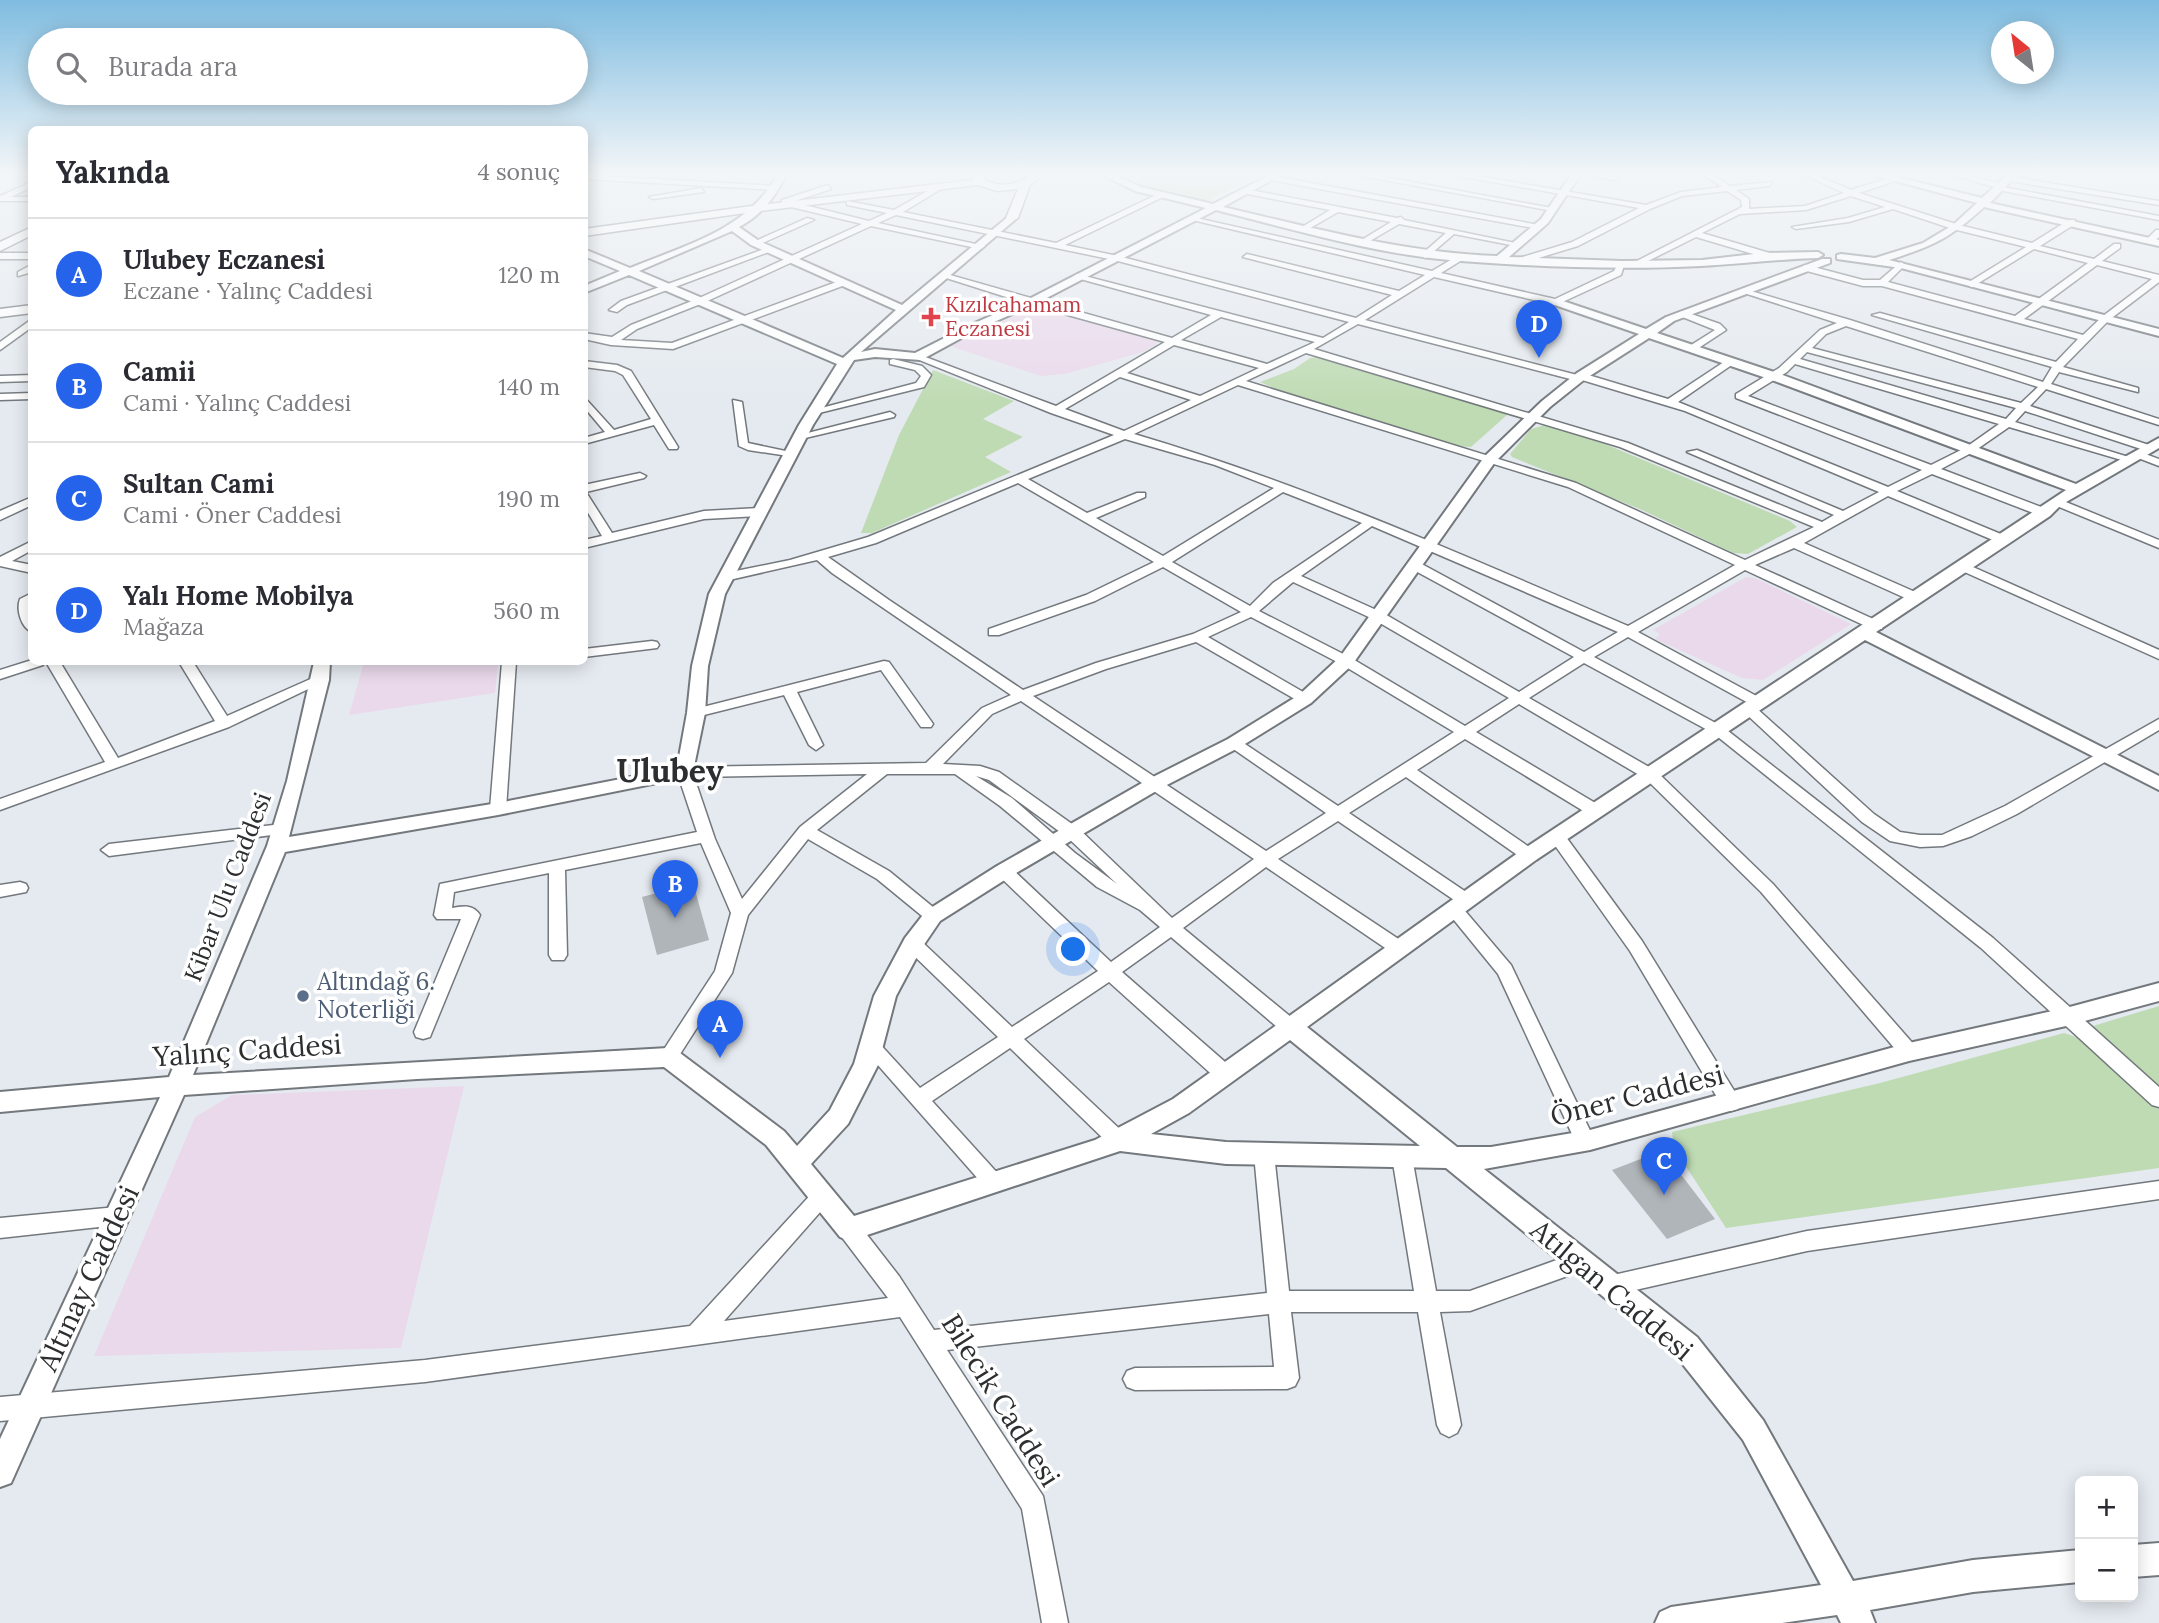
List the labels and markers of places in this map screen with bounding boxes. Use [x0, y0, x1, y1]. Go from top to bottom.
place label: Kızılcahamam Eczanesi [945, 291, 1082, 342]
pin: D [1516, 300, 1562, 358]
marker: Kızılcahamam Eczanesi [923, 309, 939, 325]
pin: B [652, 860, 698, 918]
place label: Altındağ 6. Noterliği [316, 966, 435, 1025]
marker: Altındağ 6. Noterliği [295, 988, 311, 1004]
pin: A [697, 1000, 743, 1058]
pin: C [1641, 1137, 1687, 1195]

